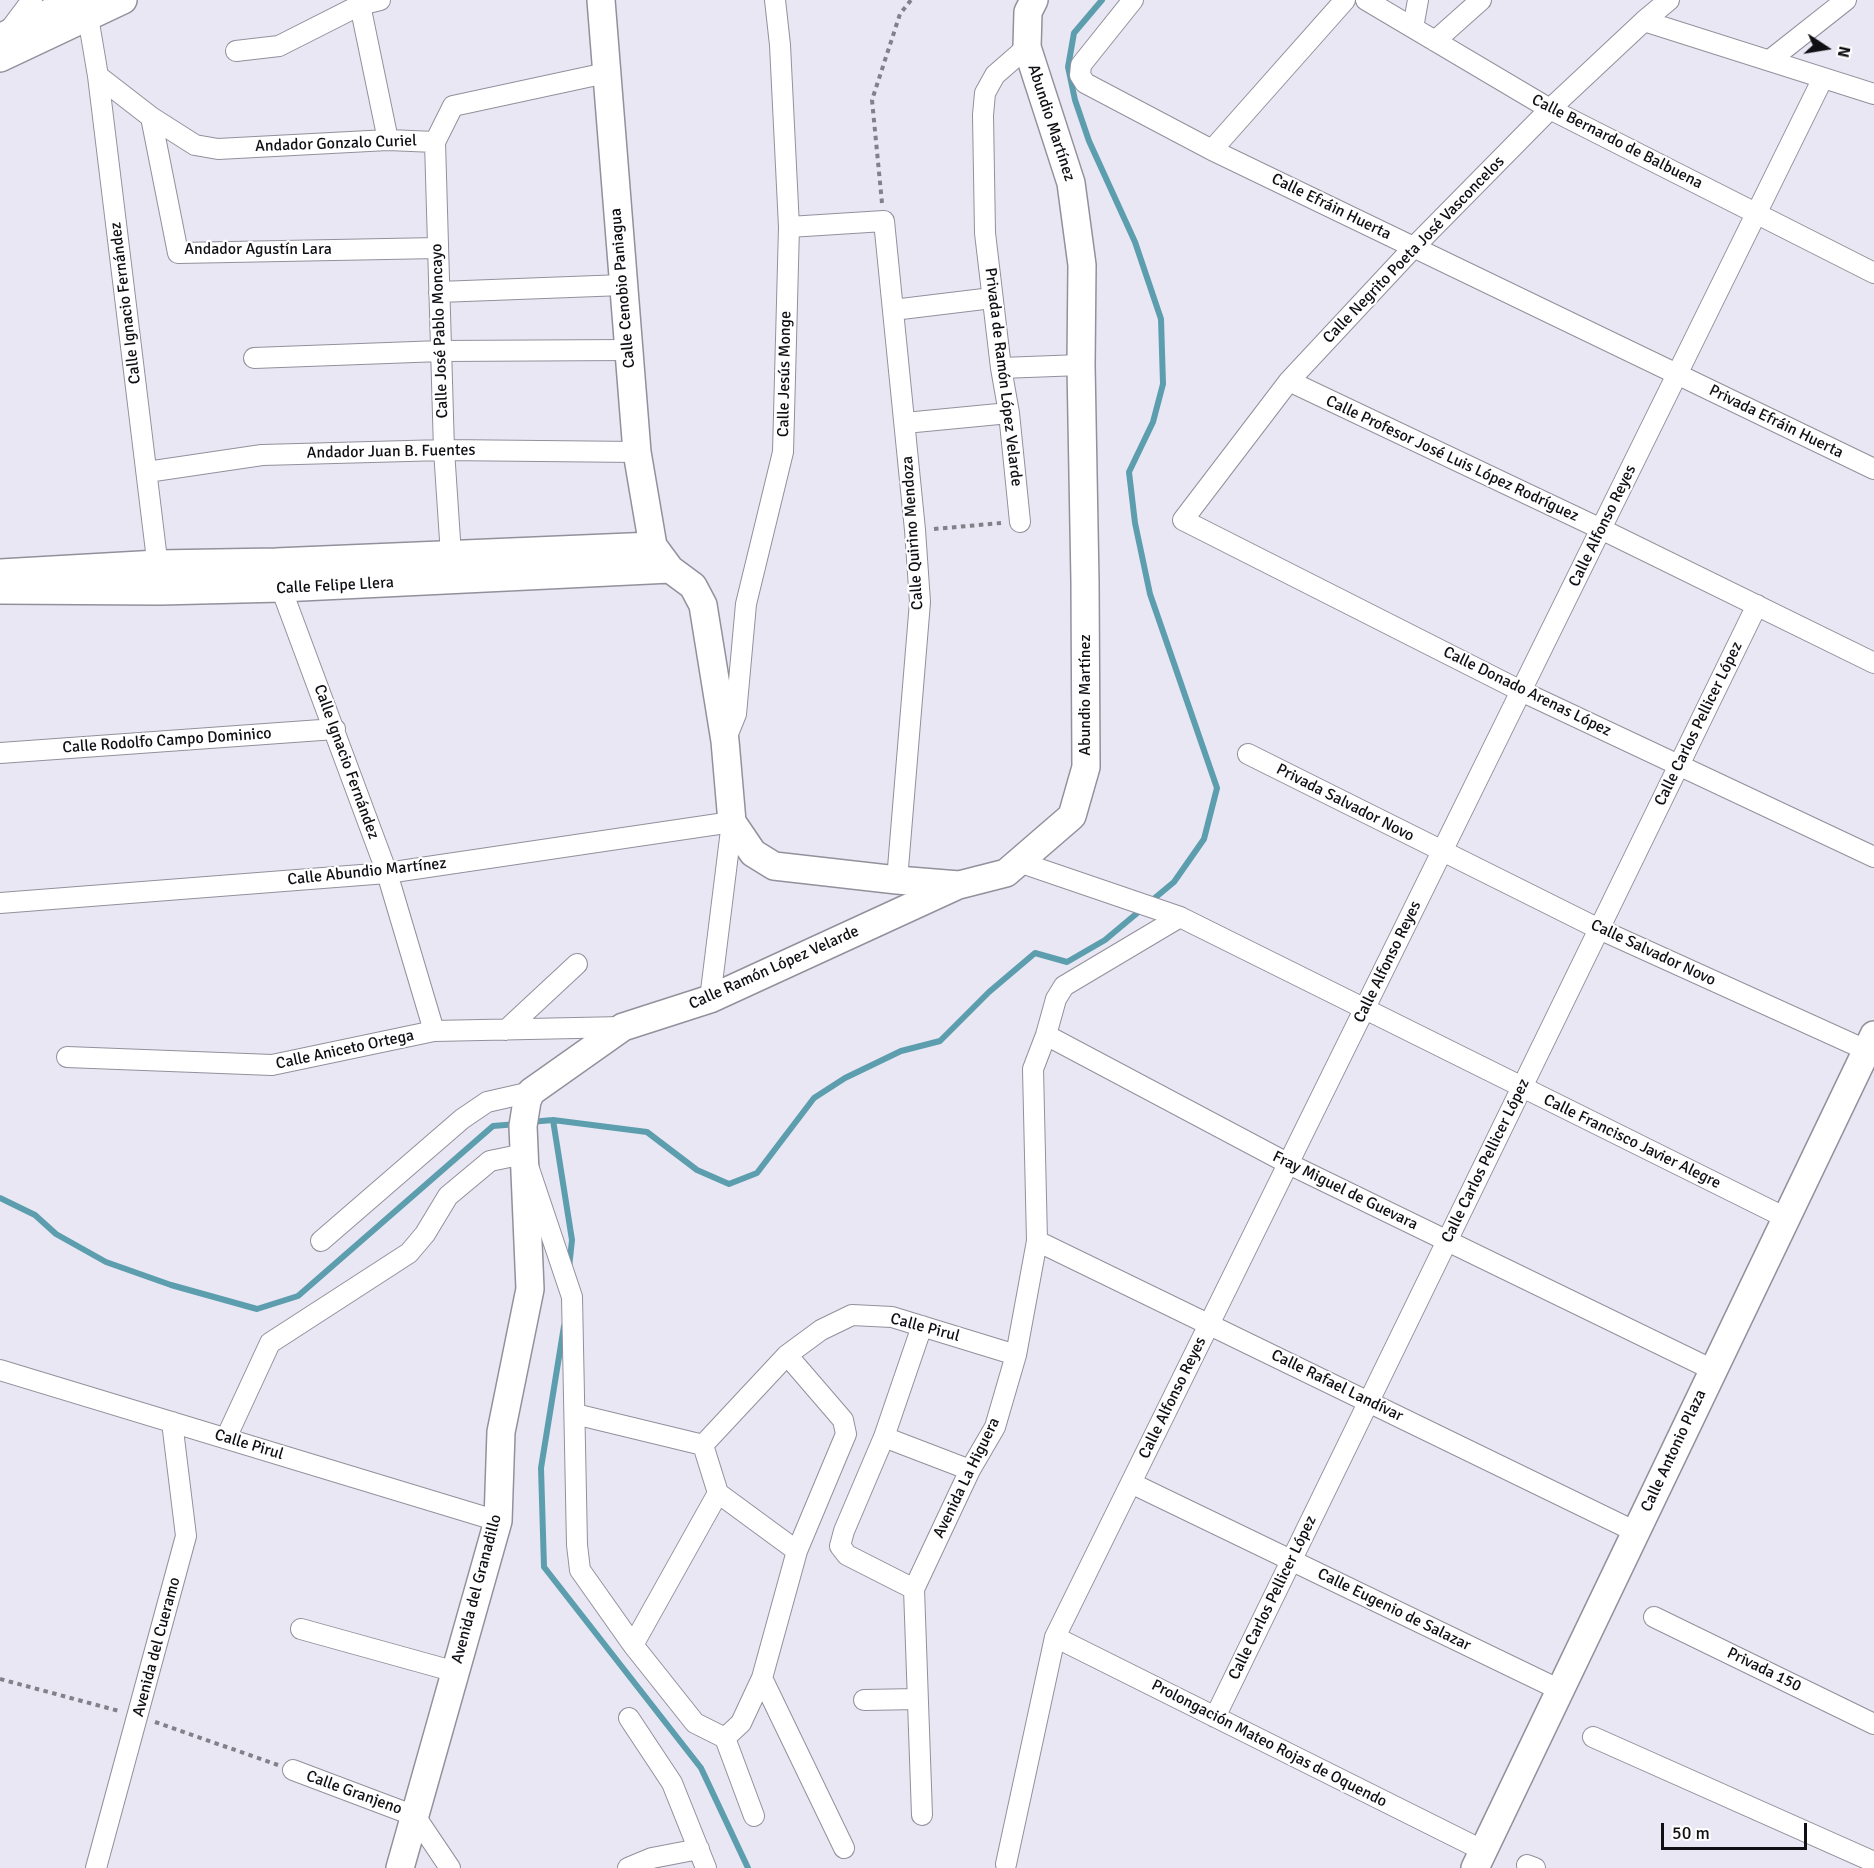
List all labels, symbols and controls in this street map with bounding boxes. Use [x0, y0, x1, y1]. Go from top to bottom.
north arrow [1796, 18, 1856, 78]
text: N [1833, 44, 1855, 59]
street label: Abundio Martínez [1023, 62, 1079, 184]
street label: Calle Bernardo de Balbuena [1528, 90, 1706, 194]
street label: Andador Gonzalo Curiel [255, 132, 417, 156]
street label: Calle Negrito Poeta José Vasconcelos [1319, 152, 1509, 348]
street label: Calle Efráin Huerta [1268, 170, 1394, 244]
street label: Calle Cenobio Paniagua [606, 207, 640, 369]
street label: Calle Ignacio Fernández [107, 221, 145, 385]
street label: Andador Agustín Lara [184, 240, 332, 260]
street label: Calle José Pablo Moncayo [427, 243, 453, 419]
street label: Privada de Ramón López Velarde [980, 266, 1026, 488]
street label: Calle Jesús Monge [774, 311, 796, 437]
street label: Privada Efráin Huerta [1706, 381, 1846, 463]
street label: Calle Profesor José Luis López Rodríguez [1323, 392, 1581, 526]
street label: Andador Juan B. Fuentes [306, 441, 476, 463]
street label: Calle Quirino Mendoza [898, 455, 928, 611]
street label: Calle Alfonso Reyes [1565, 462, 1641, 590]
street label: Calle Felipe Llera [276, 573, 394, 599]
street label: Abundio Martínez [1076, 634, 1096, 756]
street label: Calle Carlos Pellicer López [1651, 639, 1747, 809]
street label: Calle Donado Arenas López [1440, 643, 1614, 741]
street label: Calle Ignacio Fernández [309, 682, 383, 842]
street label: Calle Rodolfo Campo Dominico [62, 724, 272, 758]
street label: Privada Salvador Novo [1273, 760, 1417, 846]
street label: Calle Abundio Martínez [287, 854, 447, 890]
street label: Calle Alfonso Reyes [1350, 898, 1426, 1026]
street label: Calle Salvador Novo [1587, 916, 1719, 990]
street label: Calle Ramón López Velarde [686, 922, 862, 1014]
street label: Calle Aniceto Ortega [274, 1026, 416, 1074]
street label: Calle Carlos Pellicer López [1438, 1076, 1534, 1246]
street label: Calle Francisco Javier Alegre [1540, 1091, 1724, 1193]
street label: Fray Miguel de Guevara [1269, 1147, 1421, 1235]
street label: Calle Pirul [888, 1310, 962, 1346]
street label: Calle Alfonso Reyes [1135, 1334, 1211, 1462]
street label: Calle Rafael Landívar [1268, 1346, 1406, 1426]
street label: Calle Antonio Plaza [1637, 1387, 1711, 1515]
street label: Avenida La Higuera [929, 1415, 1005, 1541]
street label: Calle Pirul [212, 1425, 286, 1465]
street label: Avenida del Granadillo [448, 1512, 506, 1666]
street label: Calle Carlos Pellicer López [1225, 1513, 1321, 1683]
street label: Calle Eugenio de Salazar [1314, 1565, 1474, 1655]
street label: Avenida del Cueramo [129, 1575, 185, 1719]
street label: Privada 150 [1724, 1644, 1804, 1696]
street label: Prolongación Mateo Rojas de Oquendo [1148, 1676, 1390, 1812]
street label: Calle Granjeno [303, 1767, 405, 1819]
scale bar [1664, 1811, 1810, 1849]
text: 50 m [1672, 1822, 1710, 1844]

